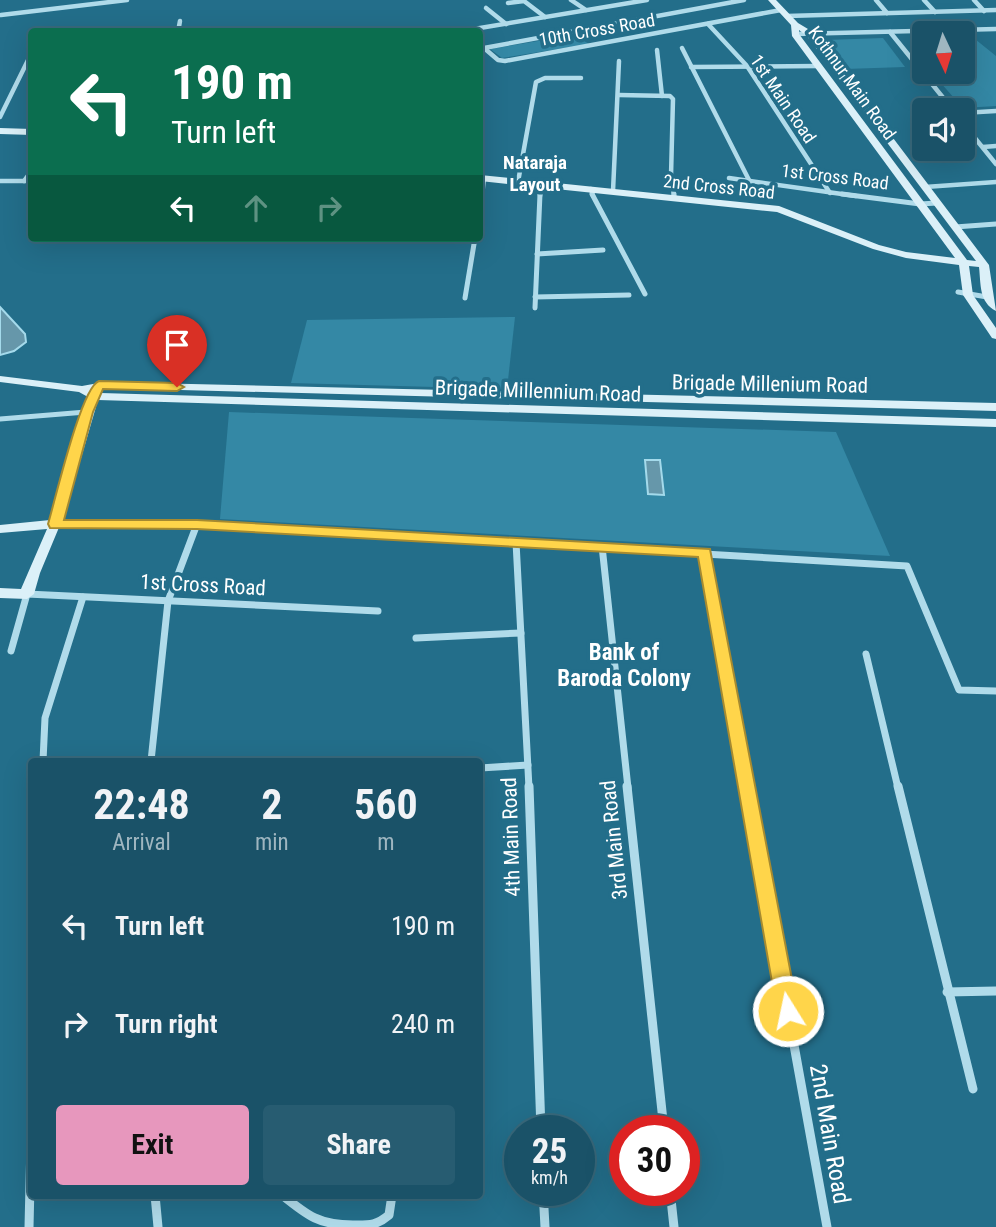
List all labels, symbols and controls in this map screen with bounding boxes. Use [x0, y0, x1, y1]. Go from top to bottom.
street label: 10th Cross Road [537, 9, 656, 50]
north arrow [912, 21, 975, 84]
map controls [912, 21, 975, 161]
street label: Kothnur Main Road [804, 22, 901, 143]
street label: 1st Main Road [746, 51, 821, 147]
text: 190 m [171, 54, 293, 111]
icon: left [56, 56, 147, 147]
button: sound [912, 98, 975, 161]
text: Turn left [171, 113, 276, 151]
district label: Nataraja Layout [503, 151, 567, 196]
street label: 1st Cross Road [780, 160, 890, 193]
street label: 2nd Cross Road [662, 170, 776, 203]
icon: left [164, 189, 202, 227]
icon: ahead [237, 189, 275, 227]
icon: right [310, 189, 348, 227]
pin [147, 315, 207, 387]
icon: arrive [158, 326, 196, 364]
street label: Brigade Millenium Road [672, 370, 868, 398]
street label: Brigade Millennium Road [434, 375, 642, 407]
street label: 1st Cross Road [140, 570, 266, 600]
district label: Bank of Baroda Colony [557, 639, 691, 692]
street label: 4th Main Road [497, 777, 525, 897]
street label: 3rd Main Road [596, 779, 632, 901]
text: 22:48 [93, 780, 190, 829]
text: 2 [261, 780, 282, 829]
text: 560 [354, 780, 418, 829]
text: Arrival [112, 829, 171, 856]
text: min [255, 829, 289, 856]
text: m [377, 829, 394, 856]
icon: left [56, 907, 94, 945]
text: Turn left [115, 911, 204, 941]
text: 190 m [391, 911, 455, 941]
position arrow [751, 974, 825, 1048]
icon: right [56, 1005, 94, 1043]
text: Turn right [115, 1009, 217, 1039]
text: 240 m [391, 1009, 455, 1039]
street label: 2nd Main Road [804, 1062, 856, 1206]
button: Exit [56, 1105, 249, 1185]
button: Share [263, 1105, 455, 1185]
speed limit sign: 30 [609, 1115, 700, 1206]
text: 25 [532, 1131, 567, 1172]
text: km/h [531, 1167, 568, 1188]

